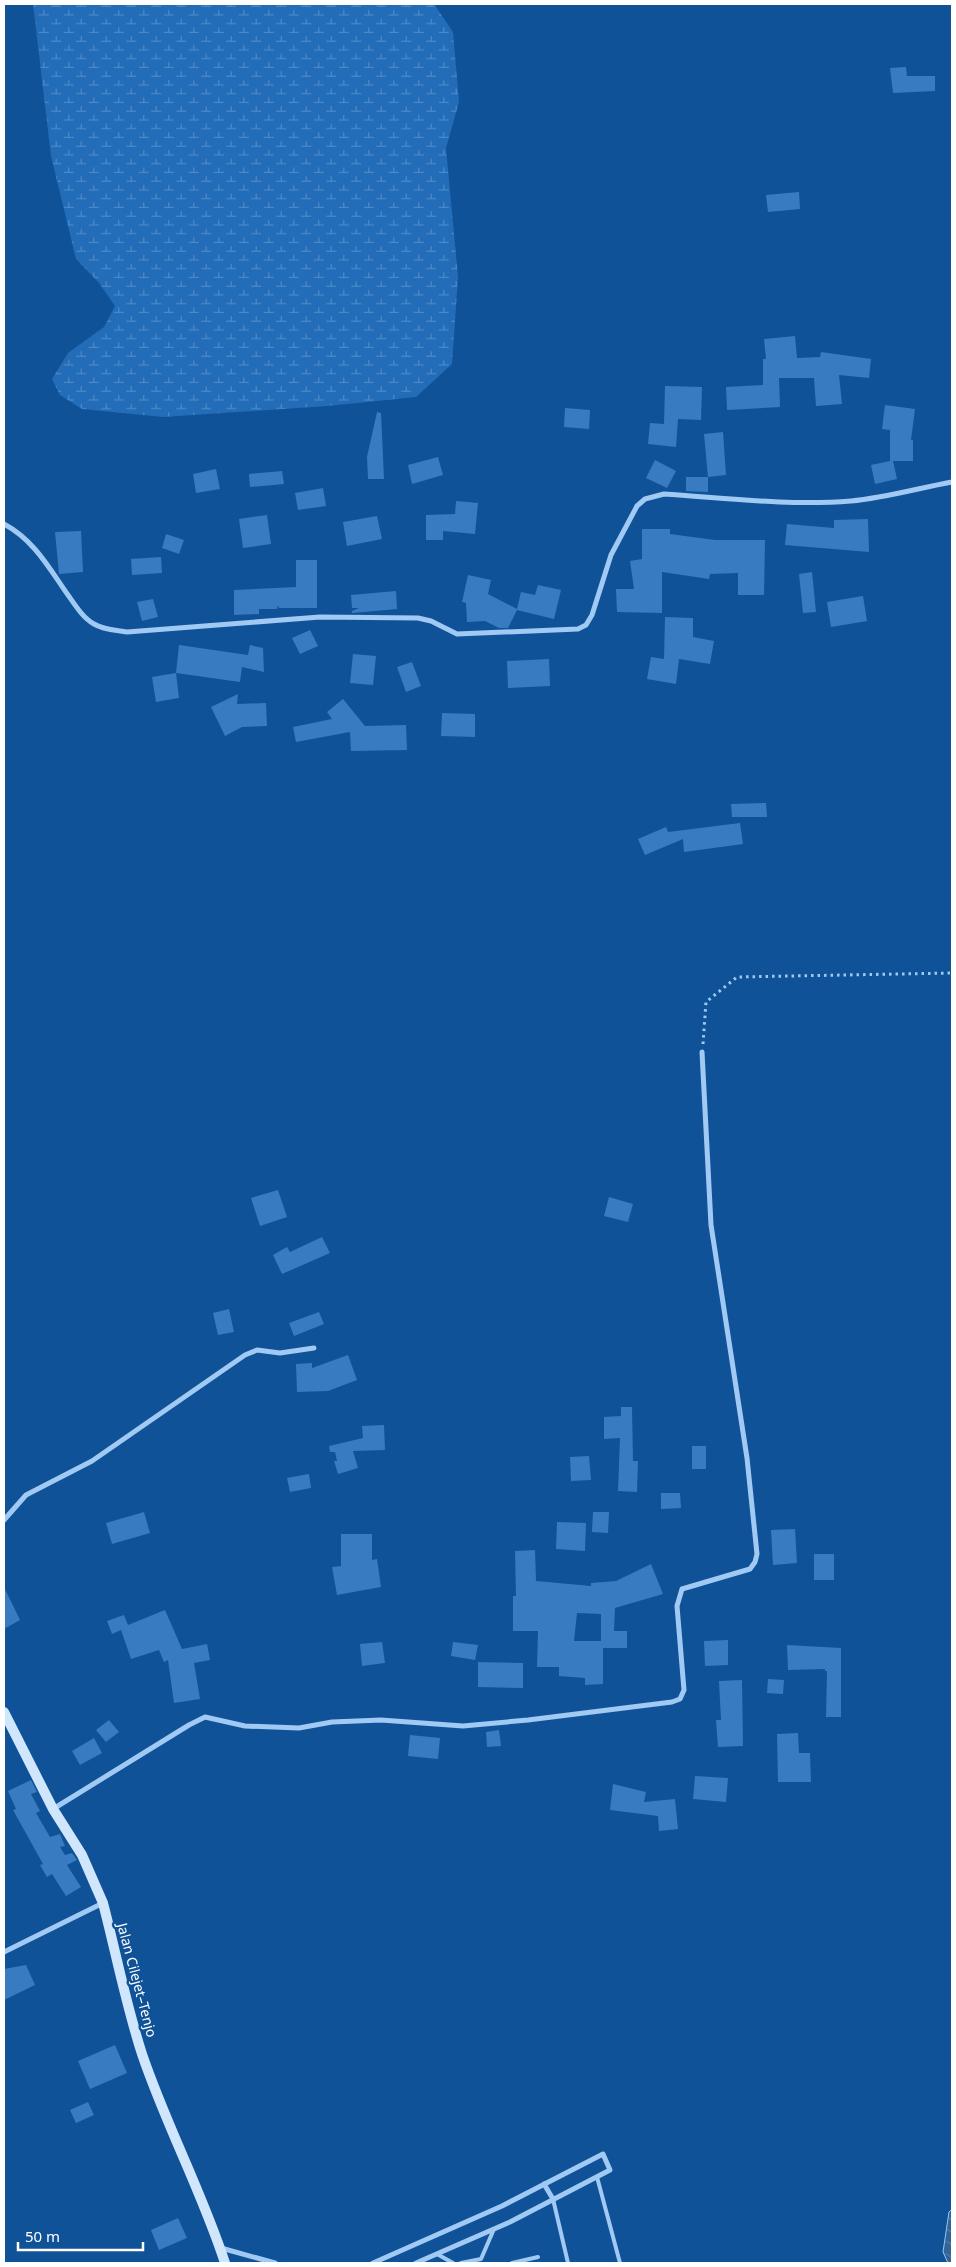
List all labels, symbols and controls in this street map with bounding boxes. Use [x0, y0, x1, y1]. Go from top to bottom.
street label: Jalan Cilejet–Tenjo [113, 1919, 162, 2039]
scale bar [18, 2220, 142, 2252]
text: 50 m [25, 2226, 60, 2246]

